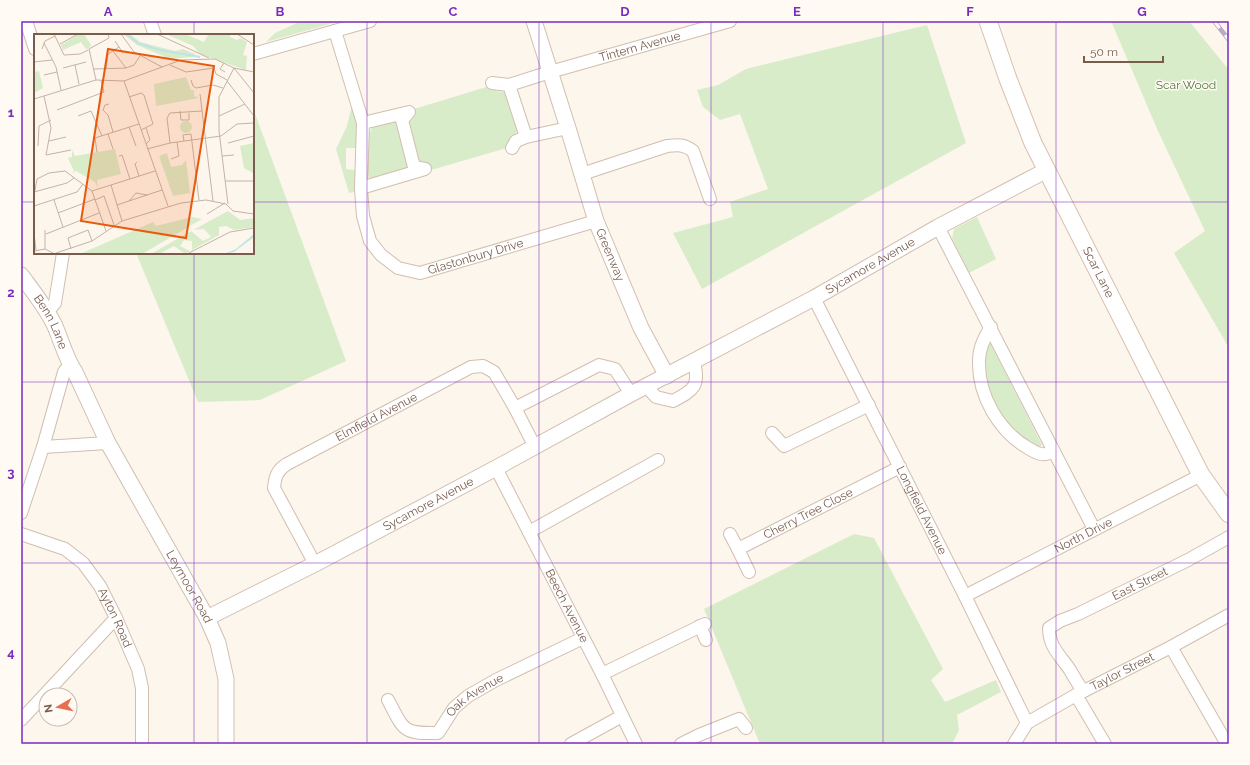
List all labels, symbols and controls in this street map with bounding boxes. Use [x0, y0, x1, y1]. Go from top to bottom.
text: A [104, 4, 113, 19]
text: B [276, 4, 285, 19]
text: C [449, 4, 458, 19]
text: D [620, 4, 630, 19]
text: E [793, 4, 801, 19]
text: F [966, 4, 974, 19]
text: G [1137, 4, 1147, 19]
street label: Tintern Avenue [598, 28, 682, 65]
inset map [34, 34, 254, 254]
scale bar [1084, 38, 1163, 64]
text: 50 m [1090, 45, 1118, 59]
park label: Scar Wood [1156, 78, 1216, 92]
text: 1 [8, 105, 15, 120]
street label: Greenway [593, 226, 628, 284]
street label: Sycamore Avenue [823, 235, 917, 297]
street label: Glastonbury Drive [426, 236, 525, 277]
street label: Scar Lane [1080, 245, 1117, 300]
text: 2 [7, 285, 15, 300]
street label: Benn Lane [31, 292, 70, 351]
street label: Elmfield Avenue [333, 390, 420, 444]
street label: Longfield Avenue [893, 464, 950, 557]
text: 3 [7, 465, 15, 480]
street label: Sycamore Avenue [381, 474, 476, 534]
street label: Cherry Tree Close [761, 485, 855, 542]
street label: North Drive [1052, 515, 1115, 556]
street label: Leymoor Road [163, 548, 215, 625]
street label: East Street [1110, 564, 1170, 603]
street label: Beech Avenue [542, 567, 592, 645]
street label: Ayton Road [95, 586, 135, 650]
text: 4 [7, 645, 15, 660]
street label: Taylor Street [1088, 650, 1157, 694]
street label: Oak Avenue [443, 671, 506, 719]
north arrow [38, 687, 78, 727]
text: N [42, 703, 56, 714]

